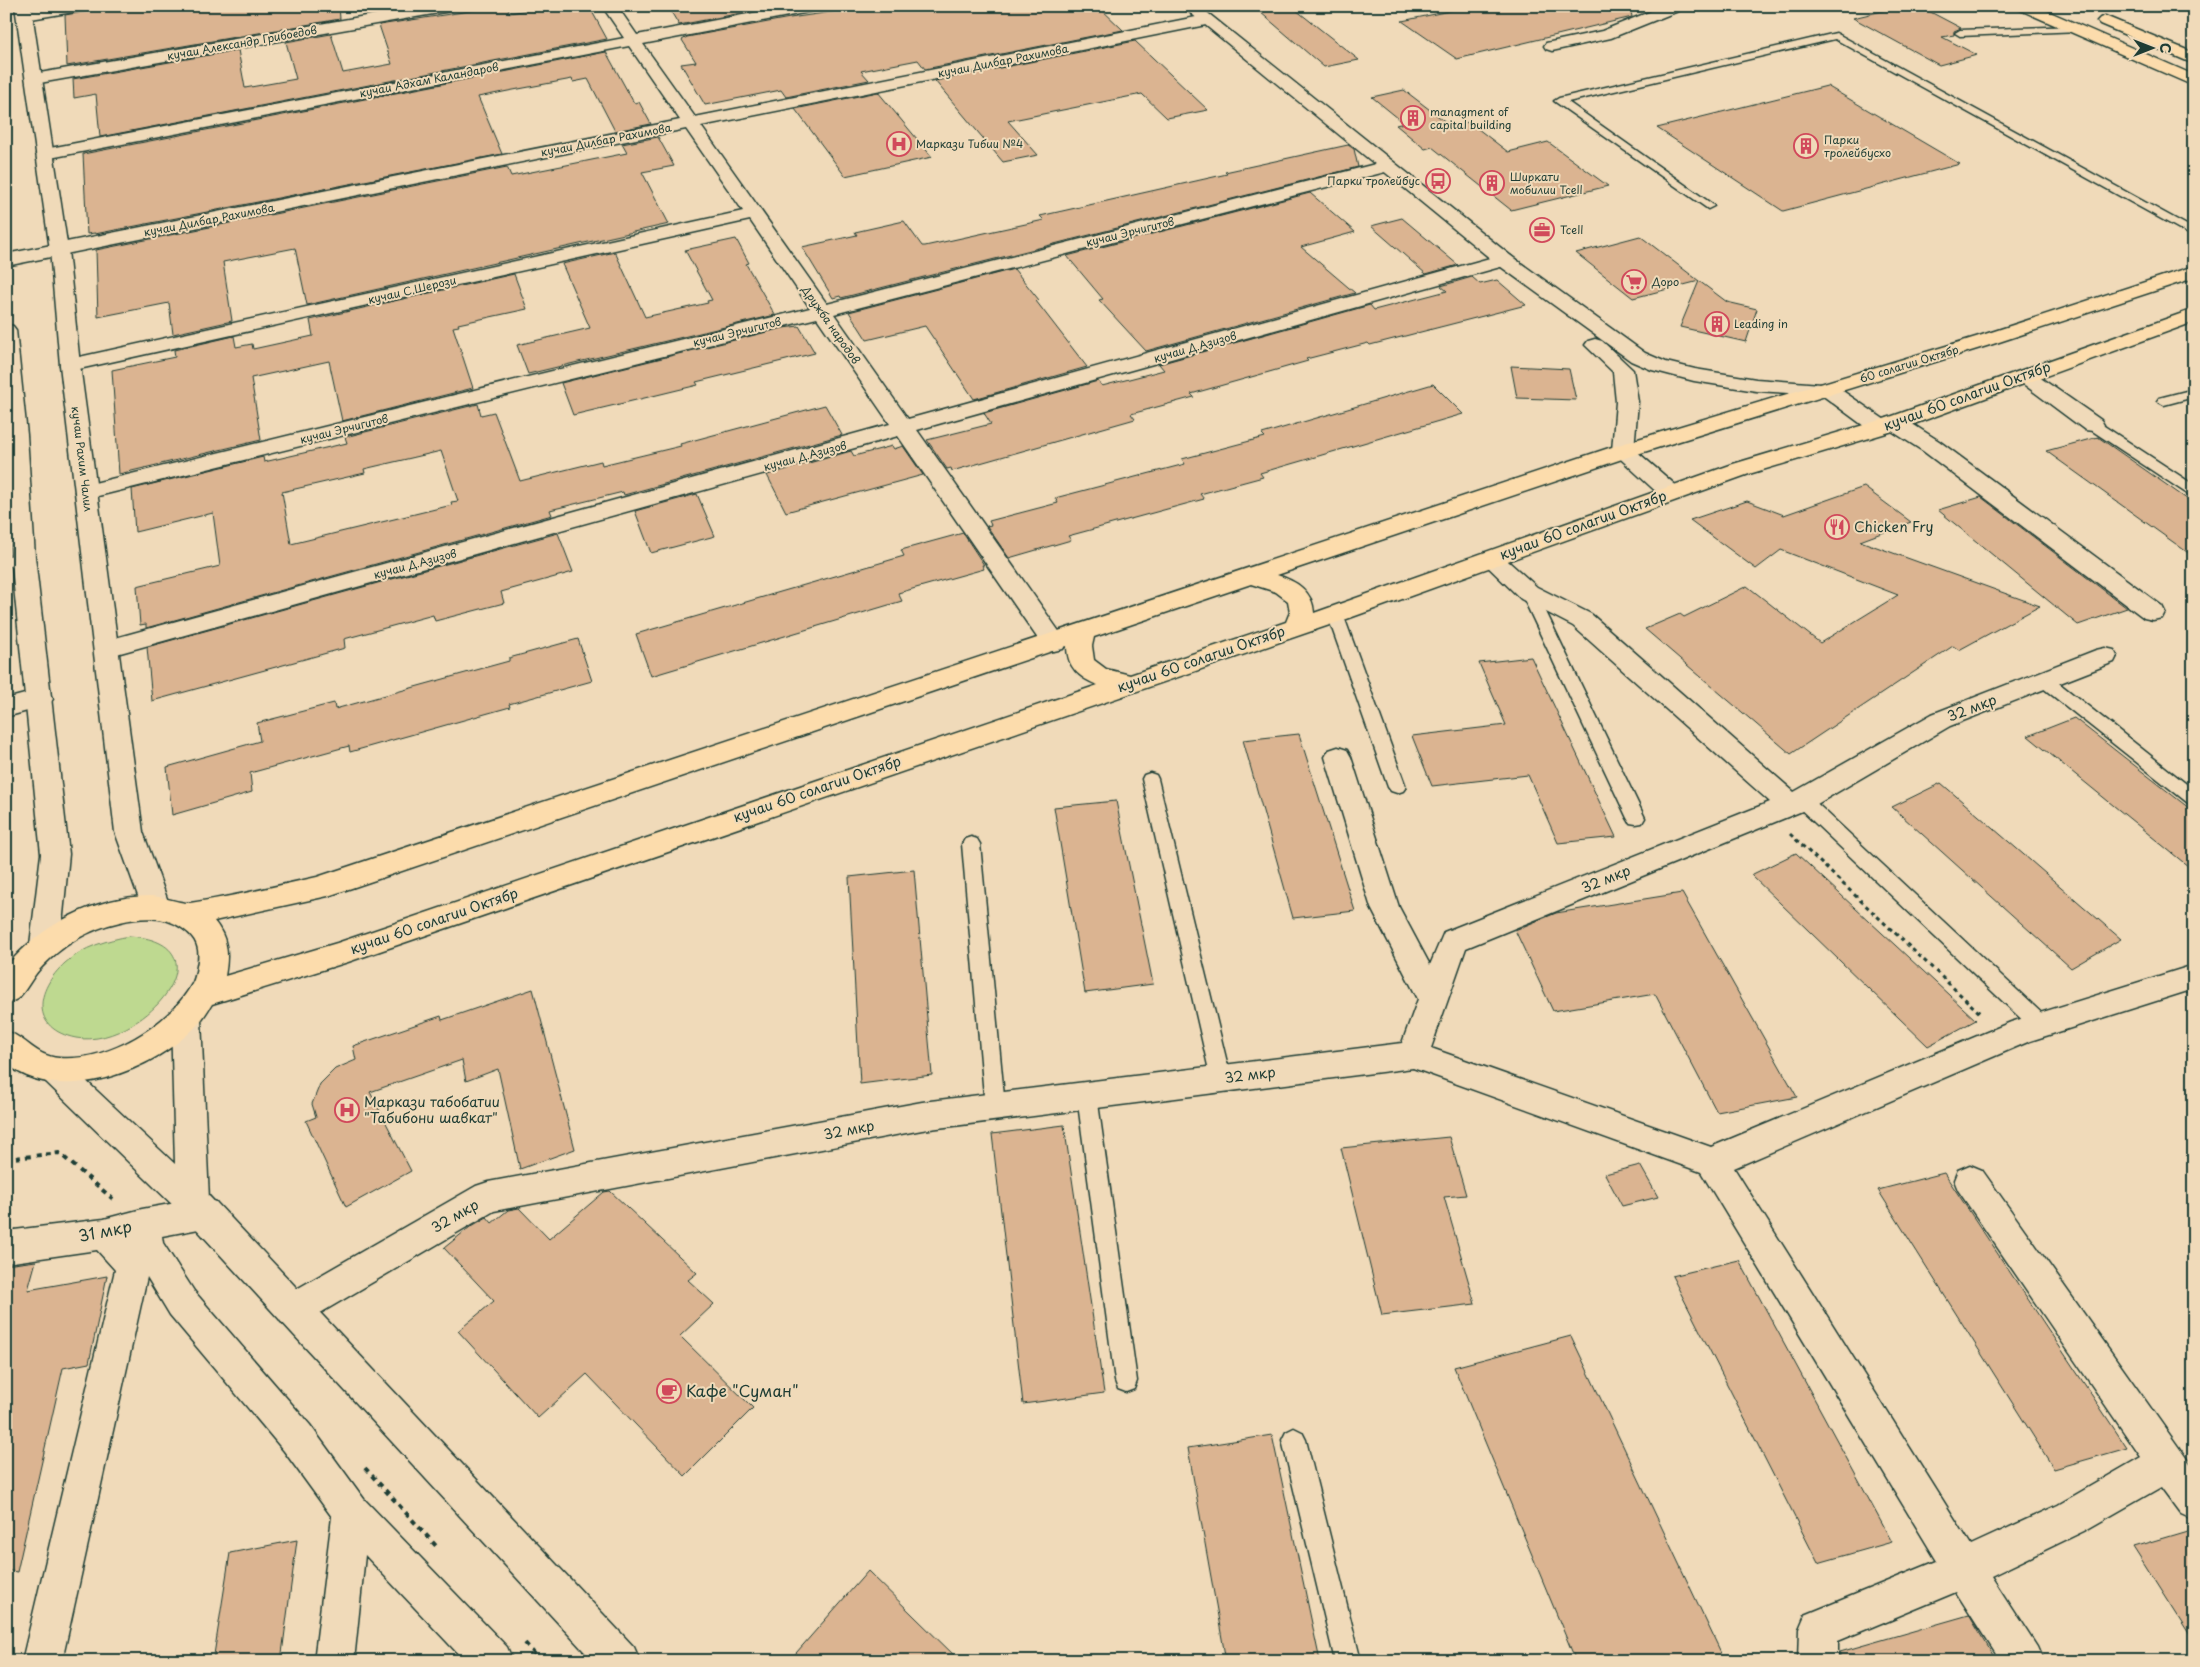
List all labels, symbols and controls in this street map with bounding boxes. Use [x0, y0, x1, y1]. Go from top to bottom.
street label: кучаи Александр Грибоедов [166, 21, 319, 64]
north arrow [2128, 22, 2178, 72]
street label: кучаи Дилбар Рахимова [936, 39, 1070, 82]
text: С [2155, 43, 2176, 53]
street label: кучаи Адхам Каландаров [358, 58, 500, 101]
place label: managment of capital building [1430, 103, 1511, 133]
building icon: managment of capital building [1400, 105, 1426, 131]
street label: кучаи Дилбар Рахимова [539, 118, 673, 161]
hospital icon: Маркази Тибии №4 [886, 131, 912, 157]
place label: Парки тролейбусхо [1824, 131, 1891, 161]
building icon: Парки тролейбусхо [1793, 133, 1819, 159]
place label: Маркази Тибии №4 [916, 135, 1023, 152]
bus stop icon: Парки тролейбус [1425, 168, 1451, 194]
place label: Ширкати мобилии Tcell [1510, 168, 1583, 198]
building icon: Ширкати мобилии Tcell [1479, 170, 1505, 196]
place label: Парки тролейбус [1327, 172, 1420, 189]
street label: кучаи Дилбар Рахимова [142, 198, 276, 241]
street label: кучаи Эрчигитов [1084, 212, 1176, 251]
office icon: Tcell [1529, 217, 1555, 243]
place label: Tcell [1560, 221, 1583, 238]
supermarket icon: Доро [1621, 269, 1647, 295]
street label: кучаи С.Шерози [366, 271, 458, 308]
place label: Доро [1651, 273, 1679, 290]
street label: Дружба народов [797, 281, 865, 368]
building icon: Leading in [1704, 311, 1730, 337]
street label: кучаи Эрчигитов [691, 312, 783, 351]
place label: Leading in [1734, 315, 1788, 332]
street label: кучаи Д.Азизов [1151, 327, 1238, 367]
street label: 60 солагии Октябр [1857, 340, 1961, 387]
street label: кучаи 60 солагии Октябр [1880, 355, 2053, 436]
street label: кучаи Рахим Чалил [68, 405, 97, 513]
street label: кучаи Эрчигитов [298, 409, 390, 448]
street label: кучаи Д.Азизов [761, 436, 848, 475]
street label: кучаи 60 солагии Октябр [1496, 484, 1669, 565]
restaurant icon: Chicken Fry [1824, 514, 1850, 540]
place label: Chicken Fry [1854, 516, 1934, 537]
street label: кучаи Д.Азизов [371, 544, 458, 583]
street label: кучаи 60 солагии Октябр [1114, 620, 1288, 697]
street label: 32 мкр [1944, 689, 2000, 727]
street label: кучаи 60 солагии Октябр [730, 750, 904, 827]
street label: 32 мкр [1578, 859, 1634, 898]
street label: кучаи 60 солагии Октябр [347, 882, 521, 959]
street label: 32 мкр [1223, 1061, 1277, 1088]
place label: Маркази табобатии "Табибони шавкат" [364, 1091, 500, 1128]
hospital icon: Маркази табобатии "Табибони шавкат" [334, 1097, 360, 1123]
street label: 32 мкр [822, 1114, 876, 1145]
street label: 32 мкр [427, 1194, 482, 1237]
street label: 31 мкр [76, 1213, 134, 1247]
cafe icon: Кафе "Суман" [656, 1378, 682, 1404]
place label: Кафе "Суман" [686, 1378, 799, 1402]

